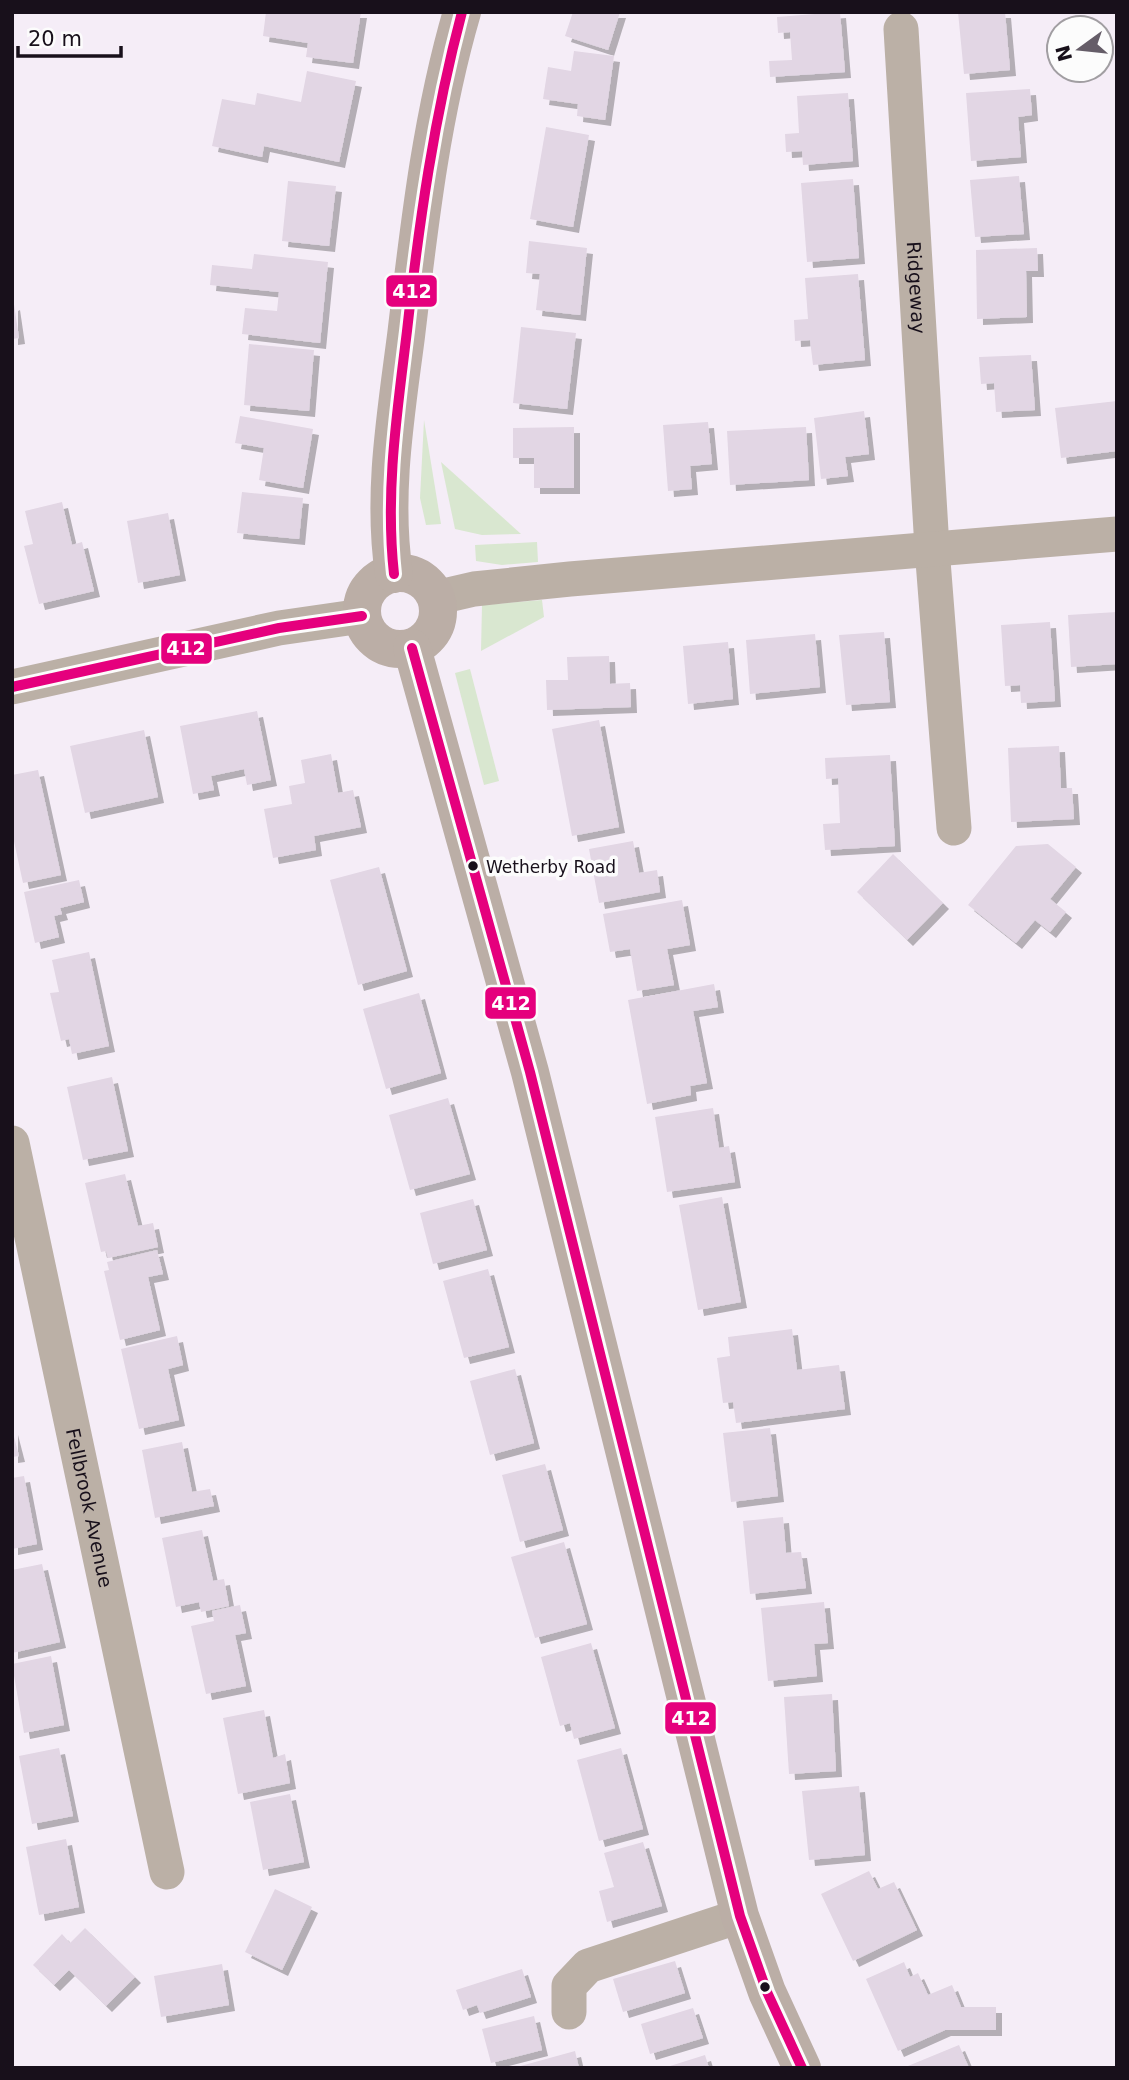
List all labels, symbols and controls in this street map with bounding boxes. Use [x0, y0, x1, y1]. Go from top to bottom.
scale bar [18, 14, 121, 58]
north arrow [1045, 14, 1115, 84]
text: 20 m [28, 27, 82, 51]
text: N [1051, 43, 1076, 64]
street label: Ridgeway [903, 241, 930, 334]
line badge: 412 [385, 274, 438, 308]
text: 412 [392, 280, 432, 302]
line badge: 412 [160, 632, 213, 665]
text: 412 [166, 637, 206, 659]
place label: Wetherby Road [486, 857, 616, 877]
marker: Wetherby Road [466, 859, 480, 873]
line badge: 412 [484, 986, 537, 1020]
text: 412 [491, 992, 531, 1014]
street label: Fellbrook Avenue [62, 1426, 117, 1590]
line badge: 412 [664, 1701, 717, 1735]
text: 412 [671, 1707, 711, 1729]
unlabelled marker [758, 1980, 772, 1994]

